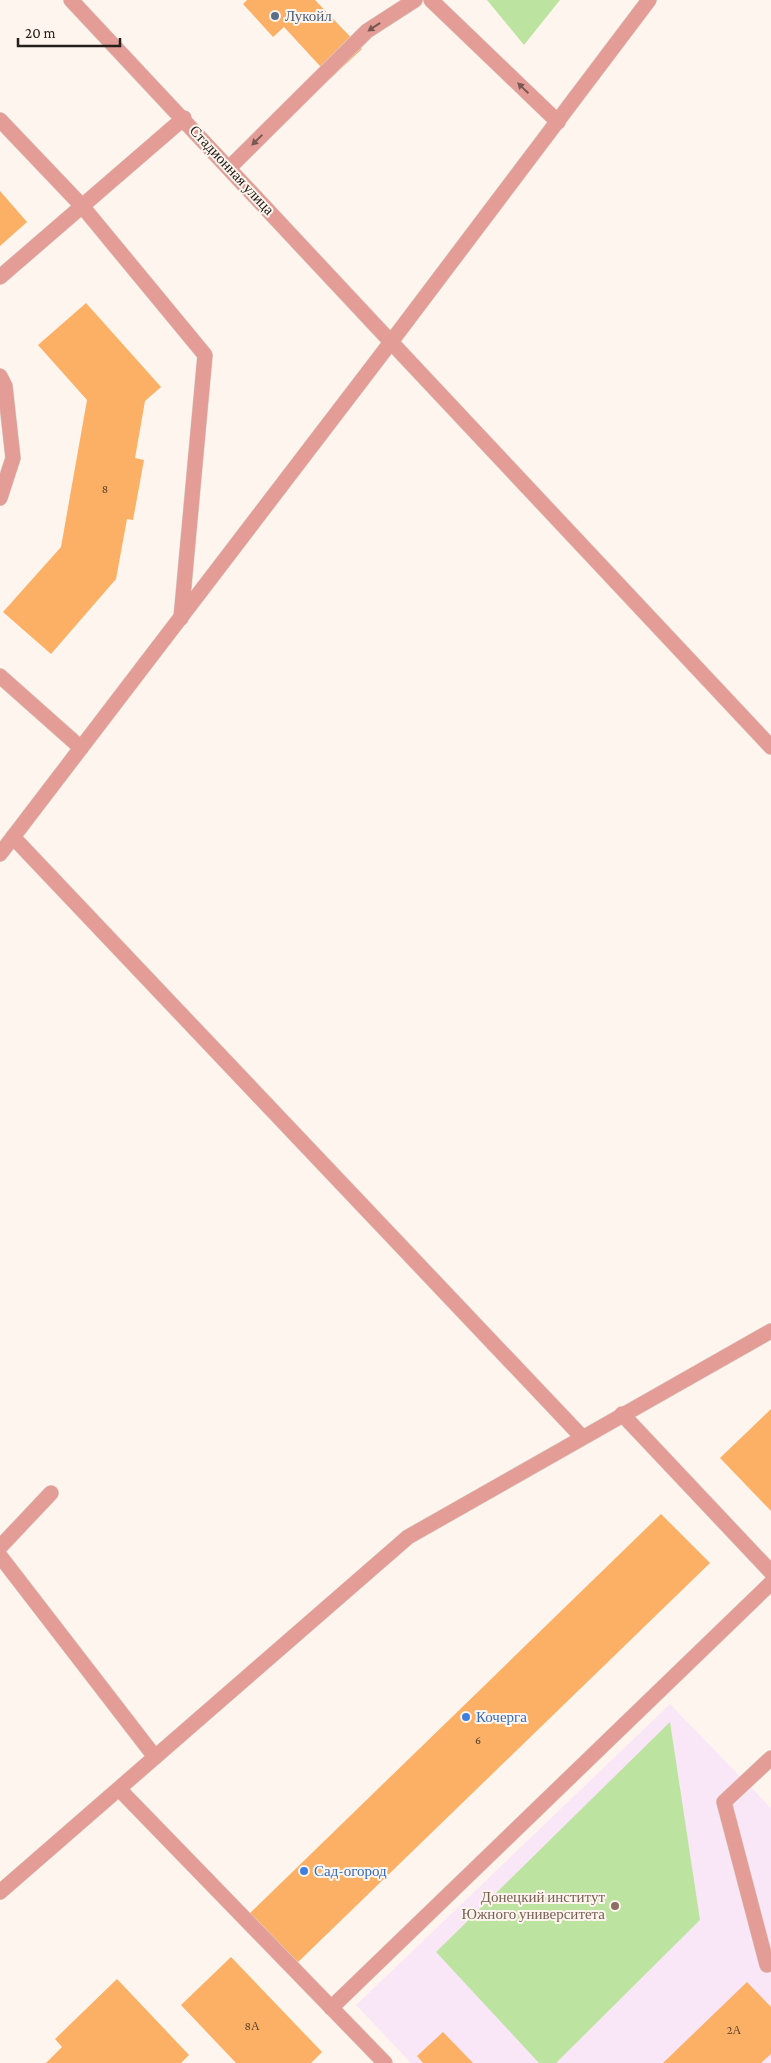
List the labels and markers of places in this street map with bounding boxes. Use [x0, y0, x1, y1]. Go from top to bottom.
place label: Лукойл [285, 8, 332, 24]
marker: Лукойл [269, 10, 281, 22]
place label: Кочерга [476, 1709, 527, 1725]
marker: Кочерга [460, 1711, 472, 1723]
place label: Сад-огород [314, 1863, 387, 1879]
marker: Сад-огород [298, 1865, 310, 1877]
place label: Донецкий институт Южного университета [461, 1889, 605, 1922]
marker: Донецкий институт Южного университета [609, 1900, 621, 1912]

